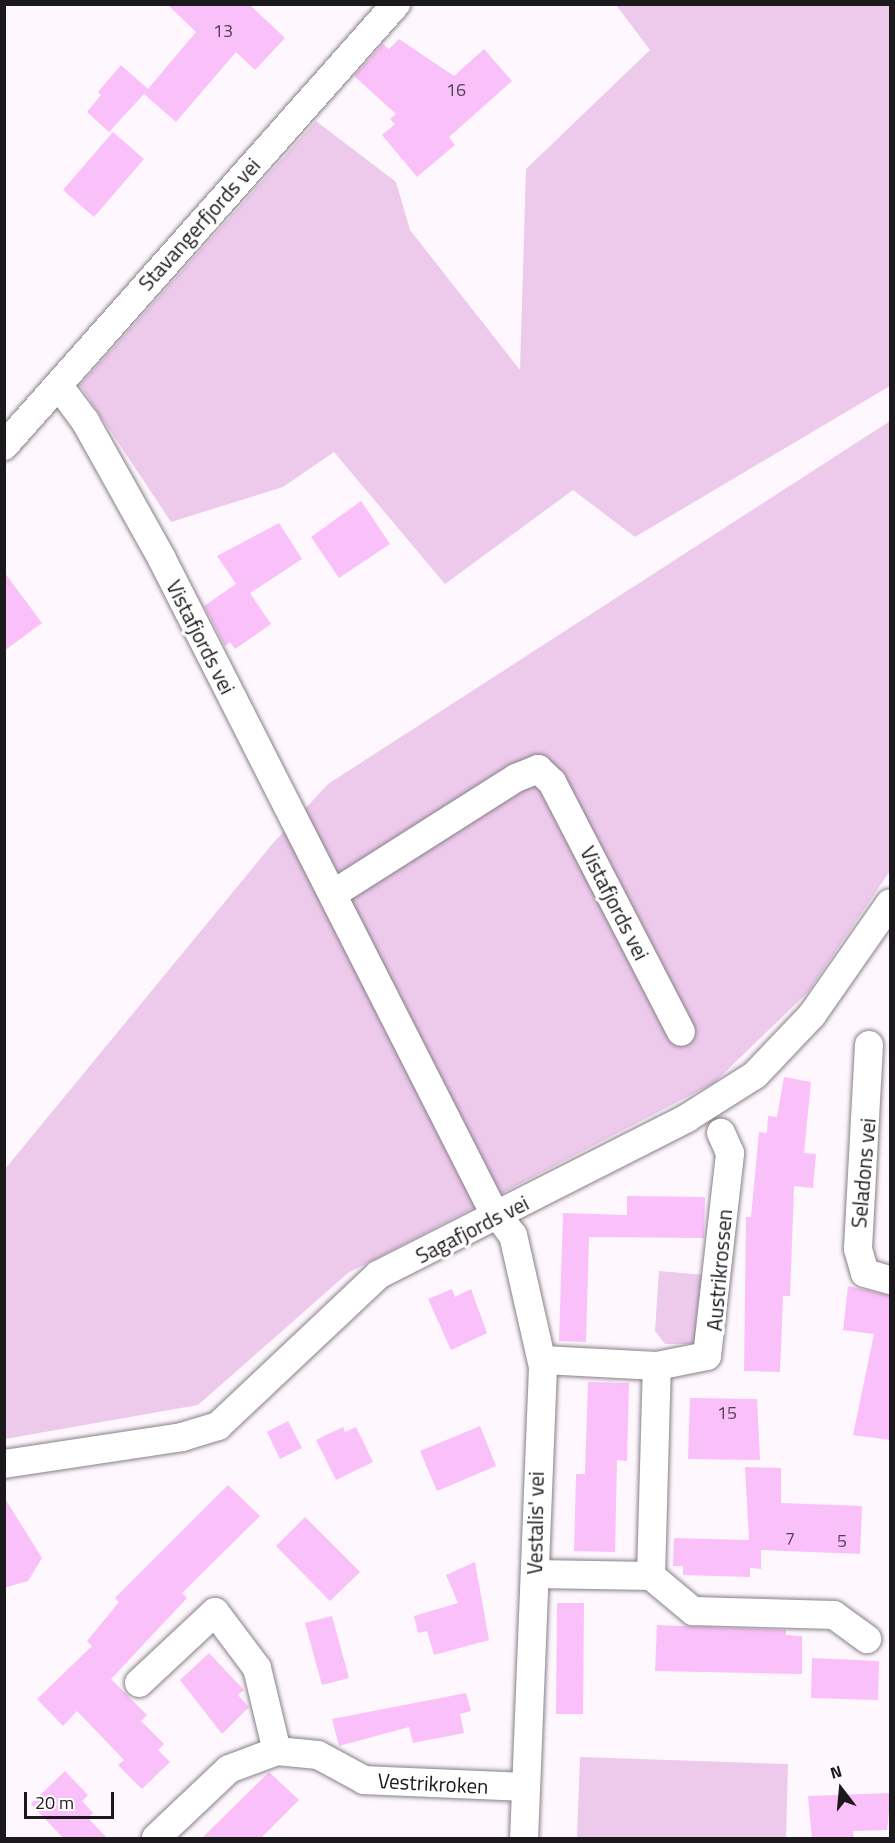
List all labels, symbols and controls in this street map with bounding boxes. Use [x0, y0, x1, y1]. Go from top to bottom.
house number: 13 [213, 20, 233, 42]
house number: 16 [446, 79, 466, 101]
street label: Stavangerfjords vei [133, 153, 265, 295]
street label: Vistafjords vei [161, 576, 241, 698]
street label: Vistafjords vei [575, 842, 655, 964]
street label: Seladons vei [846, 1117, 880, 1229]
street label: Sagafjords vei [411, 1190, 533, 1268]
street label: Austrikrossen [701, 1208, 737, 1332]
house number: 15 [717, 1402, 737, 1424]
street label: Vestalis' vei [522, 1471, 548, 1575]
house number: 7 [785, 1528, 795, 1550]
house number: 5 [837, 1530, 847, 1552]
north arrow [811, 1759, 871, 1819]
text: N [827, 1759, 845, 1785]
street label: Vestrikroken [377, 1768, 489, 1798]
scale bar [27, 1780, 117, 1818]
text: 20 m [35, 1789, 74, 1816]

